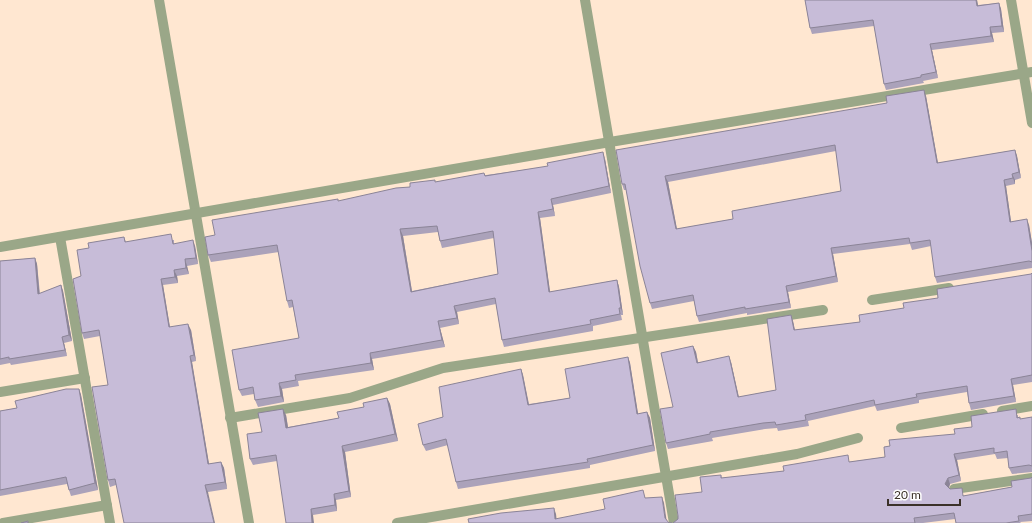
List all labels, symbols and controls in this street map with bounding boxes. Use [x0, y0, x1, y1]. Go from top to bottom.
scale bar [888, 481, 960, 507]
text: 20 m [894, 487, 921, 502]

